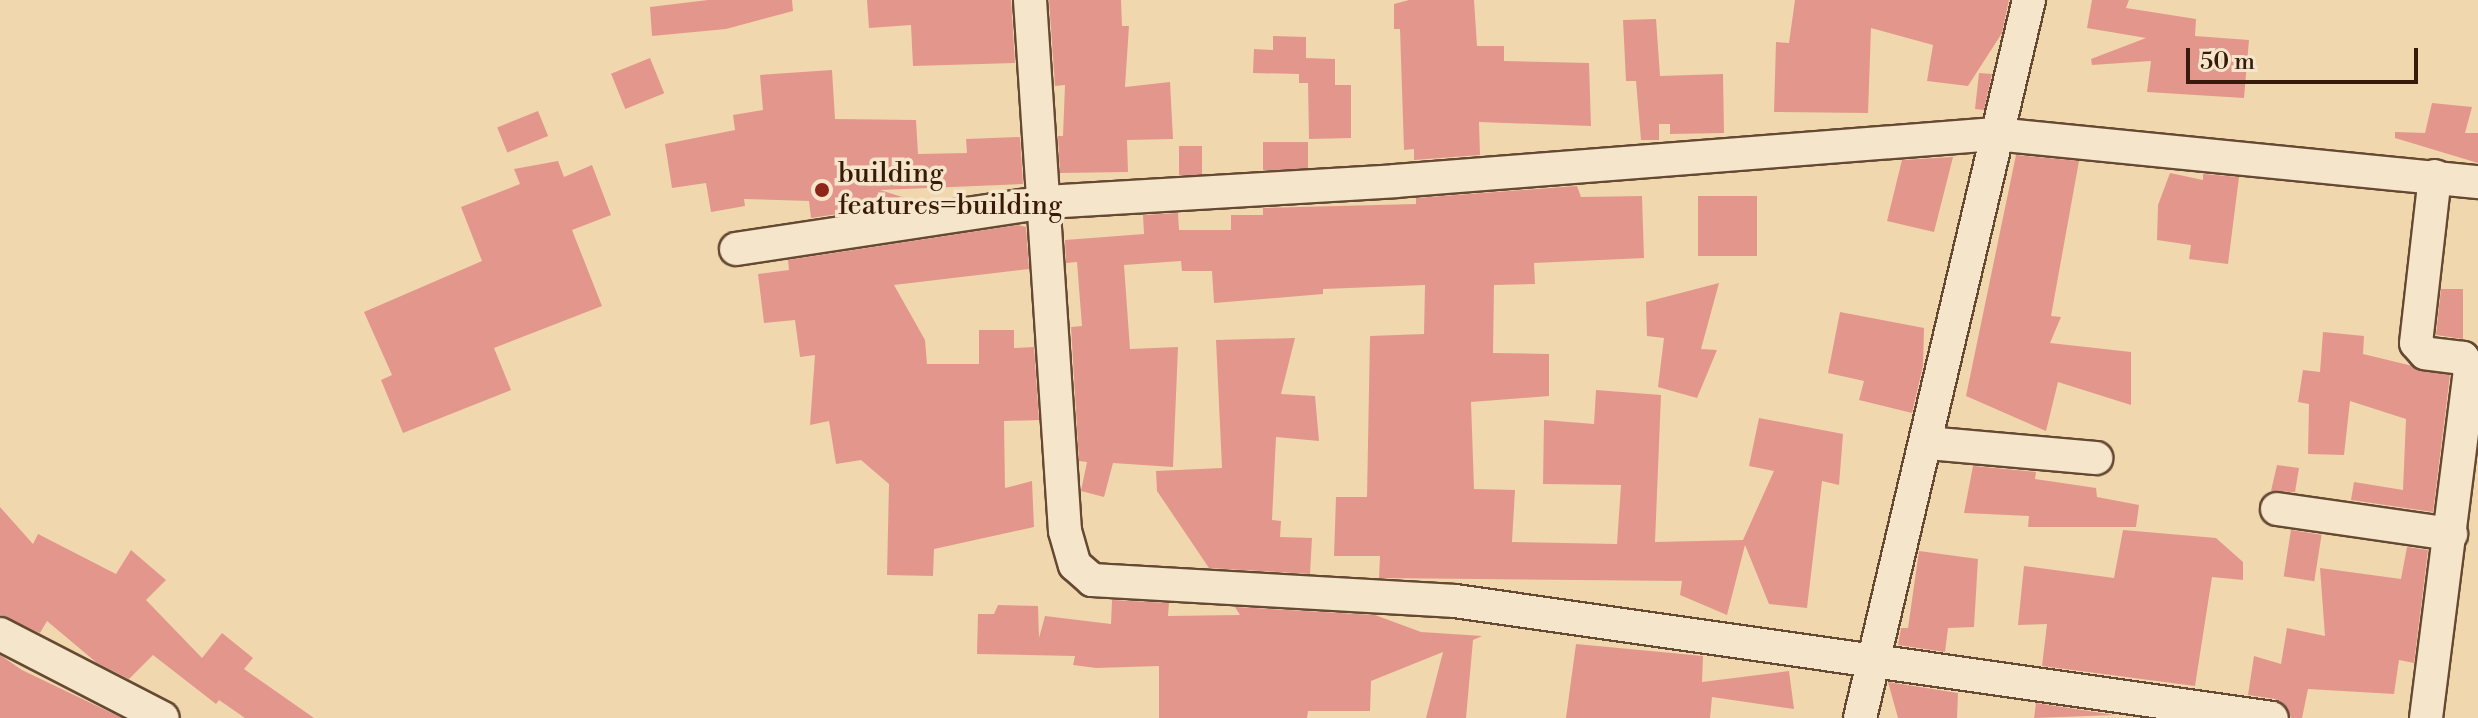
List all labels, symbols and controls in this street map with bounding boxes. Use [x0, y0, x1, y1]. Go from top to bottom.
scale bar [2190, 32, 2422, 82]
text: 50 m [2200, 47, 2255, 77]
place label: building features=building [838, 157, 1063, 223]
marker: building features=building [813, 181, 831, 199]

